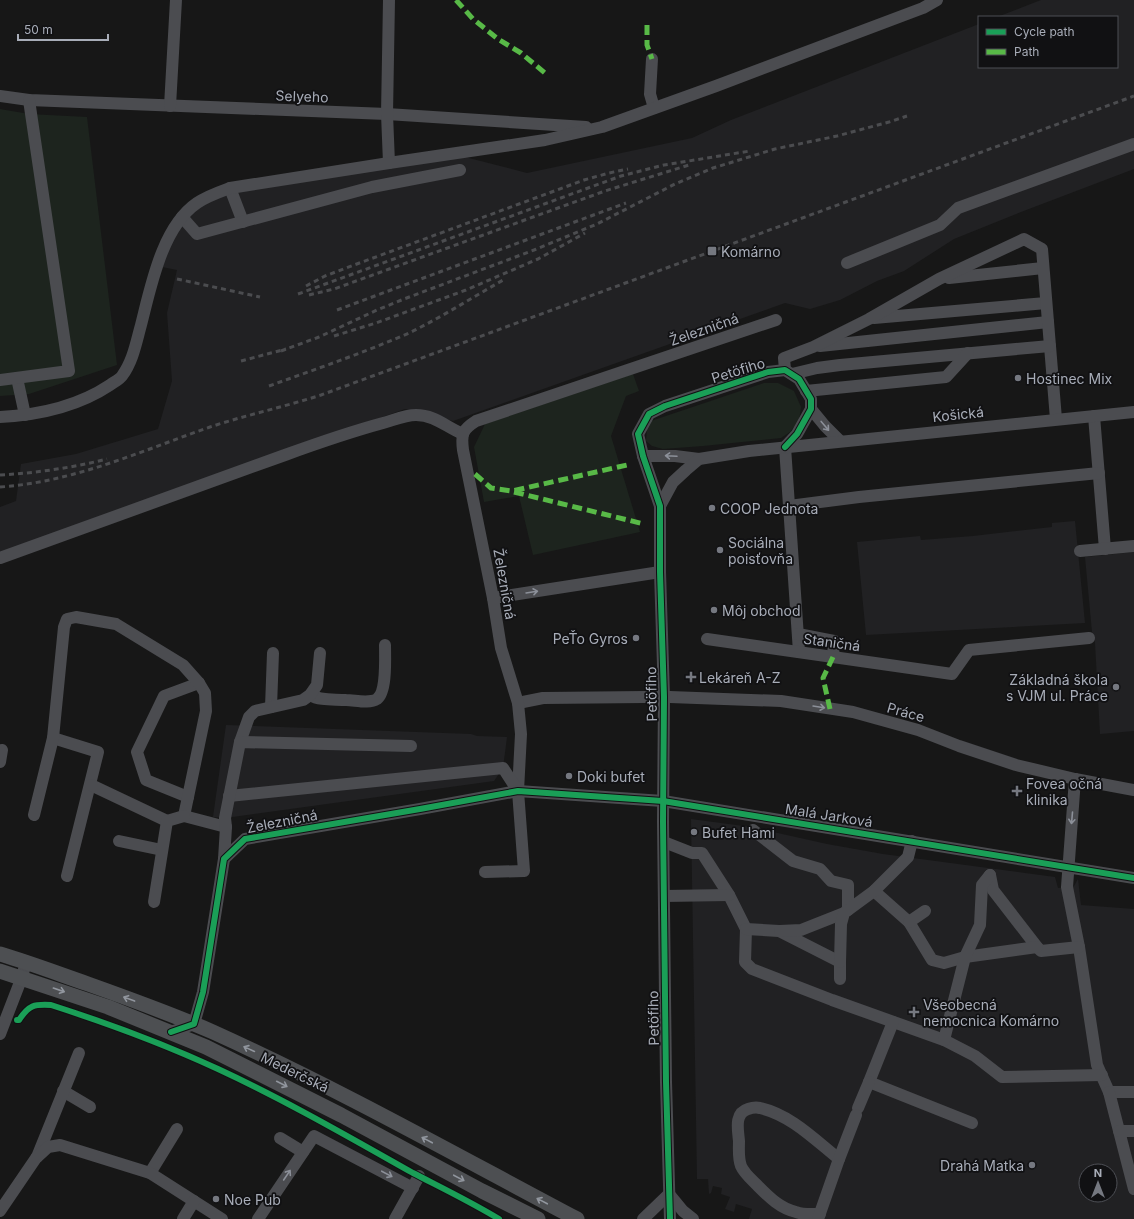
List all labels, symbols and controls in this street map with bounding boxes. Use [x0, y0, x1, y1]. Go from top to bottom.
scale bar [18, 16, 108, 42]
legend [978, 16, 1118, 68]
text: 50 m [24, 22, 53, 37]
text: Cycle path [1014, 24, 1075, 39]
text: Path [1014, 44, 1039, 59]
street label: Selyeho [275, 87, 329, 105]
place label: Komárno [721, 243, 781, 260]
marker: Komárno [706, 245, 718, 257]
street label: Železničná [667, 309, 741, 349]
street label: Petöfiho [709, 354, 767, 386]
place label: Hostinec Mix [1026, 370, 1113, 387]
marker: Hostinec Mix [1013, 373, 1023, 383]
street label: Košická [931, 403, 985, 425]
one-way arrow [820, 421, 829, 431]
one-way arrow [665, 453, 678, 460]
place label: COOP Jednota [720, 500, 818, 517]
marker: COOP Jednota [707, 503, 717, 513]
place label: Sociálna poisťovňa [728, 534, 793, 567]
marker: Sociálna poisťovňa [715, 545, 725, 555]
street label: Železničná [490, 547, 520, 621]
one-way arrow [525, 588, 538, 596]
place label: Môj obchod [722, 602, 801, 619]
marker: Môj obchod [709, 605, 719, 615]
place label: PeŤo Gyros [553, 630, 628, 647]
street label: Staničná [802, 630, 862, 654]
marker: PeŤo Gyros [631, 633, 641, 643]
street label: Petöfiho [642, 666, 660, 722]
place label: Lekáreň A-Z [699, 669, 780, 686]
place label: Základná škola s VJM ul. Práce [1006, 671, 1108, 704]
marker: Lekáreň A-Z [686, 672, 696, 682]
marker: Základná škola s VJM ul. Práce [1111, 682, 1121, 692]
street label: Práce [885, 699, 927, 725]
one-way arrow [812, 703, 825, 711]
place label: Doki bufet [577, 768, 645, 785]
marker: Doki bufet [564, 771, 574, 781]
place label: Fovea očná klinika [1026, 775, 1102, 808]
marker: Fovea očná klinika [1011, 785, 1023, 797]
street label: Malá Jarková [784, 800, 874, 830]
street label: Železničná [245, 806, 319, 836]
one-way arrow [1069, 811, 1076, 824]
place label: Bufet Hami [702, 824, 775, 841]
marker: Bufet Hami [689, 827, 699, 837]
one-way arrow [52, 987, 65, 994]
street label: Petöfiho [644, 990, 662, 1046]
one-way arrow [124, 994, 136, 1002]
place label: Všeobecná nemocnica Komárno [923, 996, 1059, 1029]
marker: Všeobecná nemocnica Komárno [908, 1006, 920, 1018]
one-way arrow [243, 1045, 255, 1052]
street label: Mederčská [258, 1048, 332, 1096]
one-way arrow [276, 1081, 288, 1089]
one-way arrow [422, 1135, 434, 1143]
place label: Drahá Matka [940, 1157, 1024, 1174]
marker: Drahá Matka [1027, 1160, 1037, 1170]
north arrow [1078, 1163, 1118, 1203]
text: N [1094, 1166, 1102, 1180]
one-way arrow [283, 1170, 291, 1181]
one-way arrow [381, 1171, 393, 1178]
one-way arrow [452, 1175, 464, 1182]
place label: Noe Pub [224, 1191, 281, 1208]
marker: Noe Pub [211, 1194, 221, 1204]
one-way arrow [536, 1196, 548, 1204]

